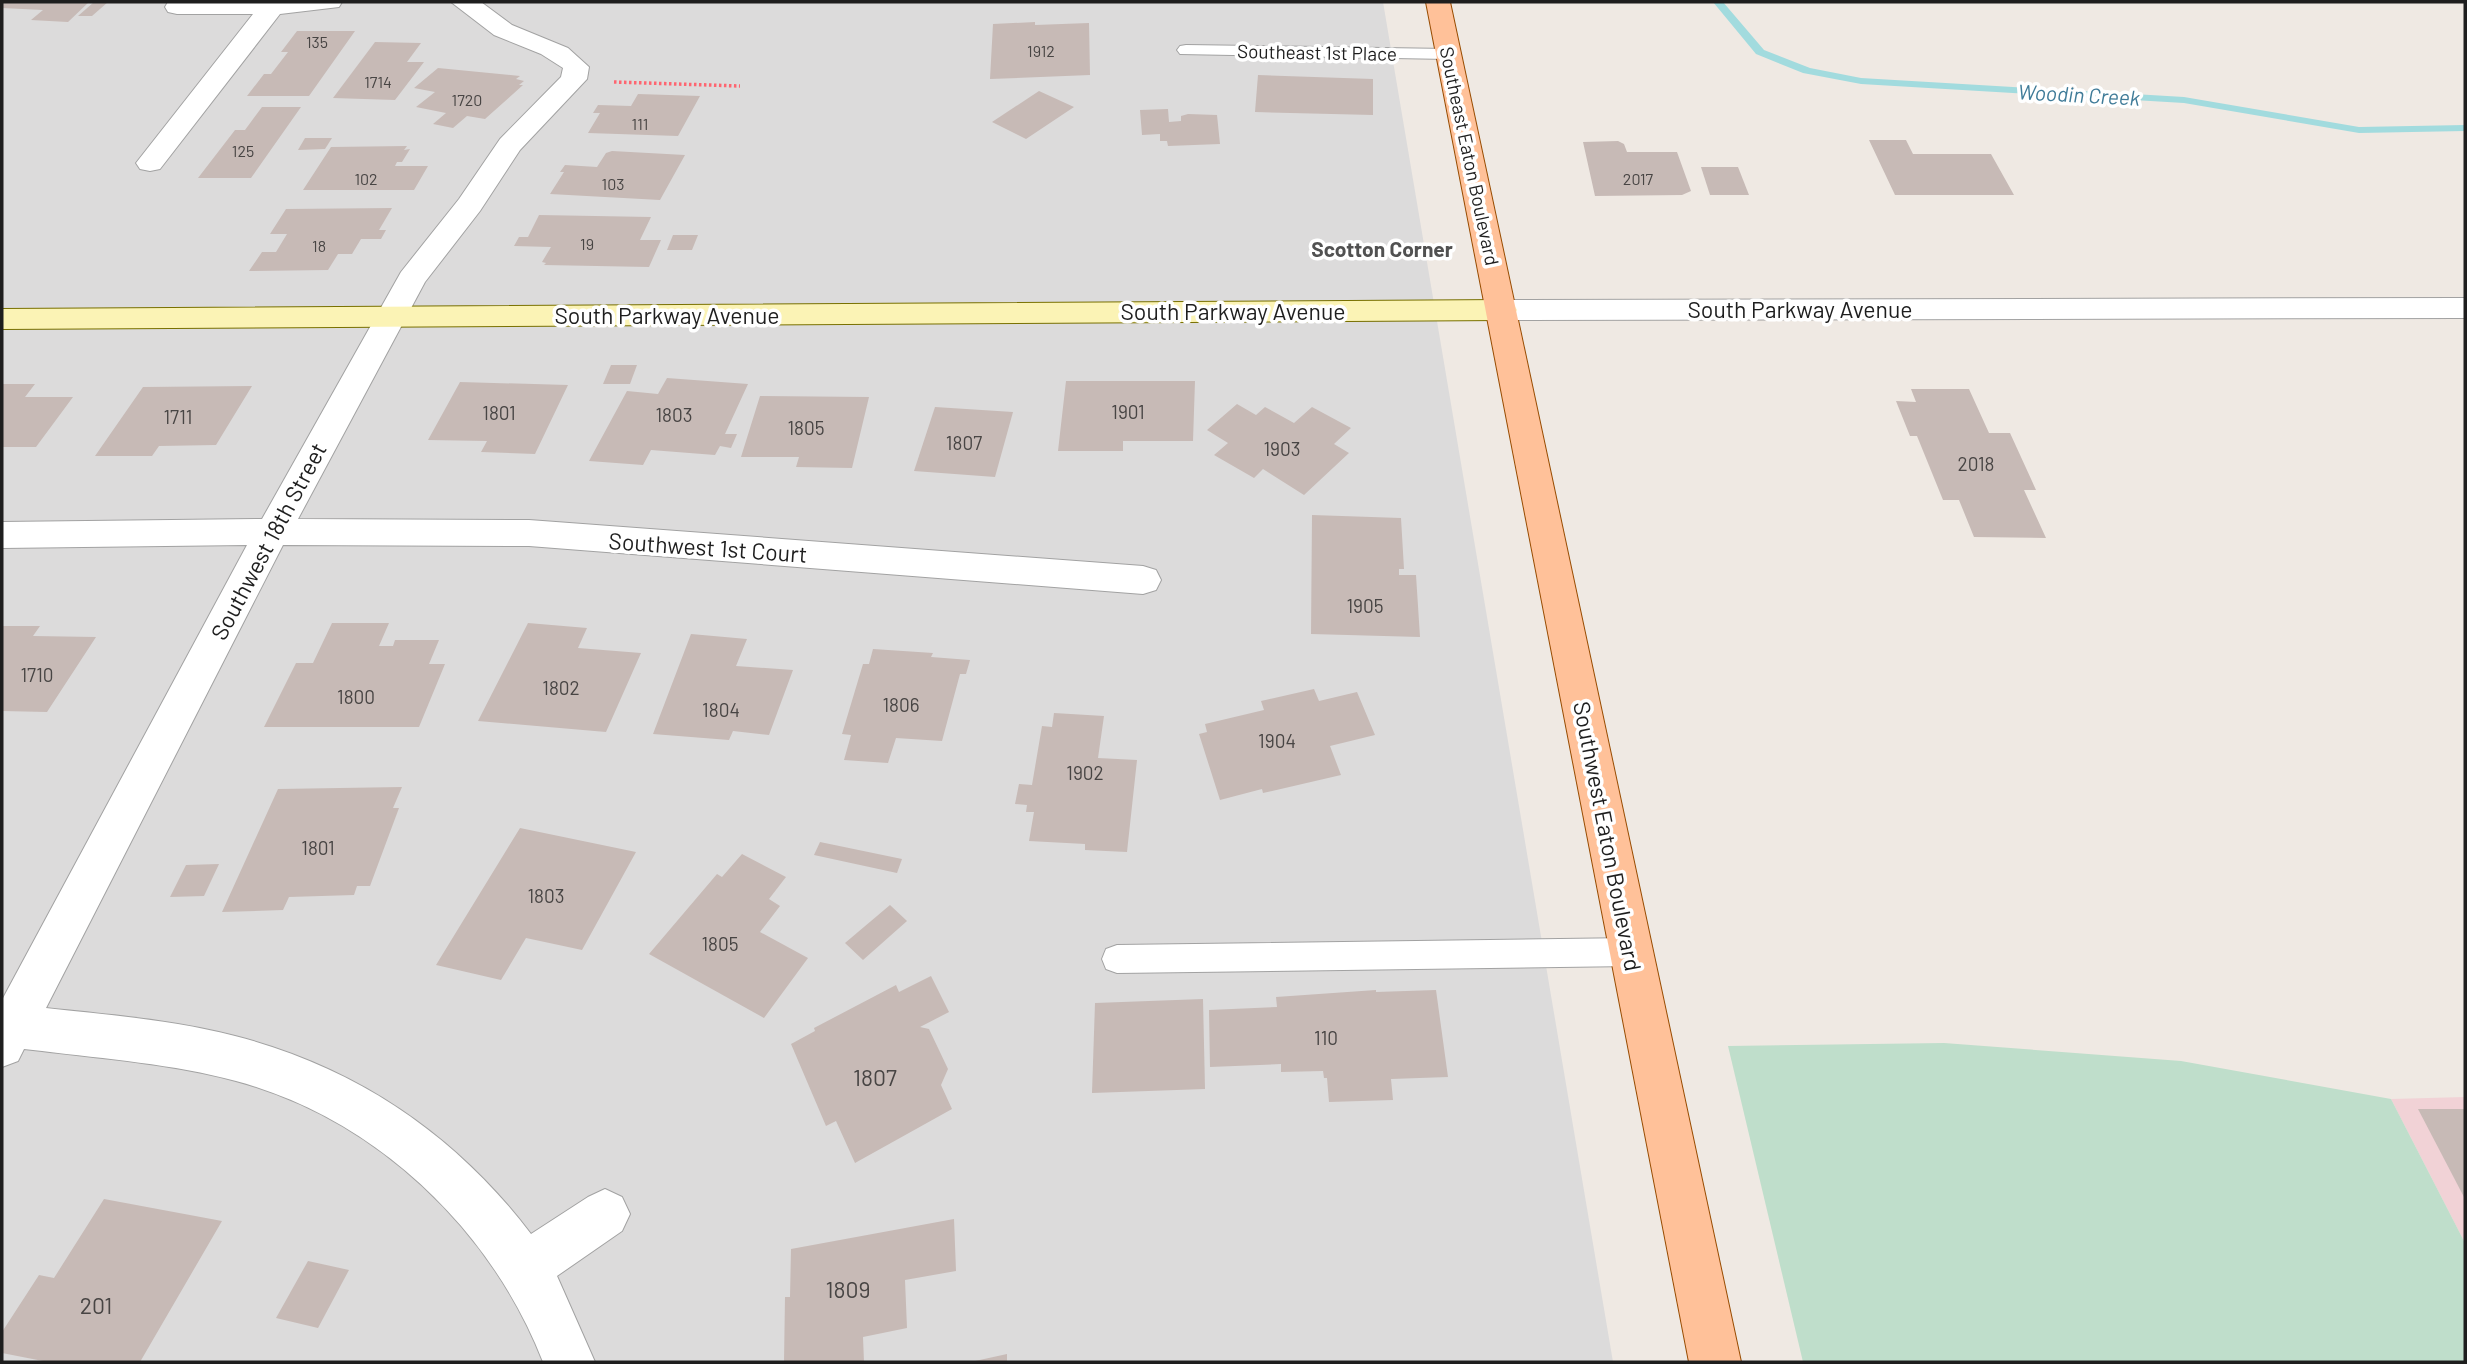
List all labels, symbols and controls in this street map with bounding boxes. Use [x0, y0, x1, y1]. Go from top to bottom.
house number: 135 [306, 32, 328, 51]
street label: Southeast 1st Place [1237, 39, 1397, 65]
house number: 1912 [1027, 41, 1055, 60]
street label: Southeast Eaton Boulevard [1436, 45, 1504, 267]
house number: 1714 [364, 72, 392, 91]
water label: Woodin Creek [2017, 78, 2141, 110]
house number: 1720 [452, 90, 482, 109]
house number: 111 [632, 114, 648, 133]
house number: 125 [232, 141, 254, 160]
house number: 102 [354, 169, 378, 188]
house number: 2017 [1623, 169, 1654, 188]
house number: 103 [602, 174, 624, 193]
house number: 19 [580, 234, 594, 253]
house number: 18 [312, 236, 326, 255]
district label: Scotton Corner [1311, 236, 1453, 261]
street label: South Parkway Avenue [1687, 295, 1913, 323]
street label: South Parkway Avenue [1120, 297, 1346, 325]
street label: South Parkway Avenue [554, 301, 780, 329]
house number: 1901 [1111, 400, 1145, 423]
house number: 1801 [482, 401, 516, 424]
house number: 1803 [655, 403, 693, 426]
house number: 1711 [163, 405, 193, 428]
house number: 1805 [787, 416, 825, 439]
house number: 1807 [946, 431, 982, 454]
house number: 1903 [1263, 437, 1301, 460]
street label: Southwest 18th Street [204, 438, 332, 644]
house number: 2018 [1958, 452, 1994, 475]
street label: Southwest 1st Court [608, 526, 808, 568]
house number: 1905 [1346, 594, 1384, 617]
house number: 1710 [20, 663, 54, 686]
house number: 1802 [542, 676, 580, 699]
house number: 1800 [337, 685, 375, 708]
house number: 1806 [882, 693, 920, 716]
house number: 1804 [702, 698, 740, 721]
street label: Southwest Eaton Boulevard [1568, 699, 1648, 973]
house number: 1904 [1258, 729, 1296, 752]
house number: 1902 [1066, 761, 1104, 784]
house number: 1801 [301, 836, 335, 859]
house number: 1803 [527, 884, 565, 907]
house number: 1805 [701, 932, 739, 955]
house number: 110 [1314, 1026, 1338, 1049]
house number: 1807 [853, 1063, 897, 1091]
house number: 1809 [825, 1275, 871, 1303]
house number: 201 [80, 1291, 112, 1319]

